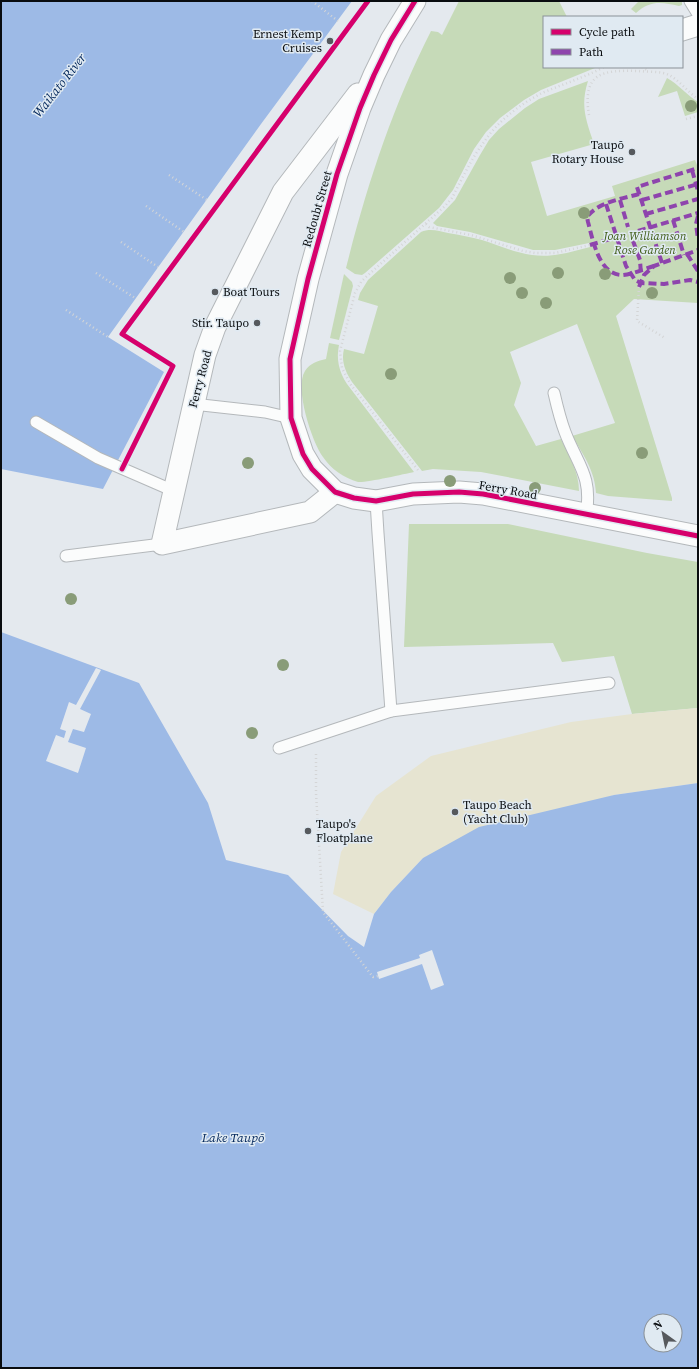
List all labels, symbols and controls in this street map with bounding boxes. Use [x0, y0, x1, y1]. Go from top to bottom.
legend [543, 16, 683, 68]
text: Cycle path [579, 24, 635, 40]
place label: Ernest Kemp Cruises [253, 26, 322, 56]
marker: Ernest Kemp Cruises [325, 36, 335, 46]
text: Path [579, 44, 603, 60]
water label: Waikato River [29, 49, 90, 121]
place label: Taupō Rotary House [552, 137, 624, 167]
marker: Taupō Rotary House [627, 147, 637, 157]
street label: Redoubt Street [298, 169, 336, 249]
park label: Joan Williamson Rose Garden [602, 228, 687, 258]
place label: Boat Tours [223, 284, 280, 300]
marker: Boat Tours [210, 287, 220, 297]
place label: Stir. Taupo [192, 315, 249, 331]
marker: Stir. Taupo [252, 318, 262, 328]
street label: Ferry Road [185, 348, 215, 410]
street label: Ferry Road [478, 477, 539, 503]
place label: Taupo Beach (Yacht Club) [463, 797, 532, 827]
marker: Taupo Beach (Yacht Club) [450, 807, 460, 817]
place label: Taupo's Floatplane [316, 816, 373, 846]
marker: Taupo's Floatplane [303, 826, 313, 836]
water label: Lake Taupō [201, 1129, 264, 1146]
north arrow [643, 1313, 683, 1353]
text: N [650, 1317, 665, 1334]

